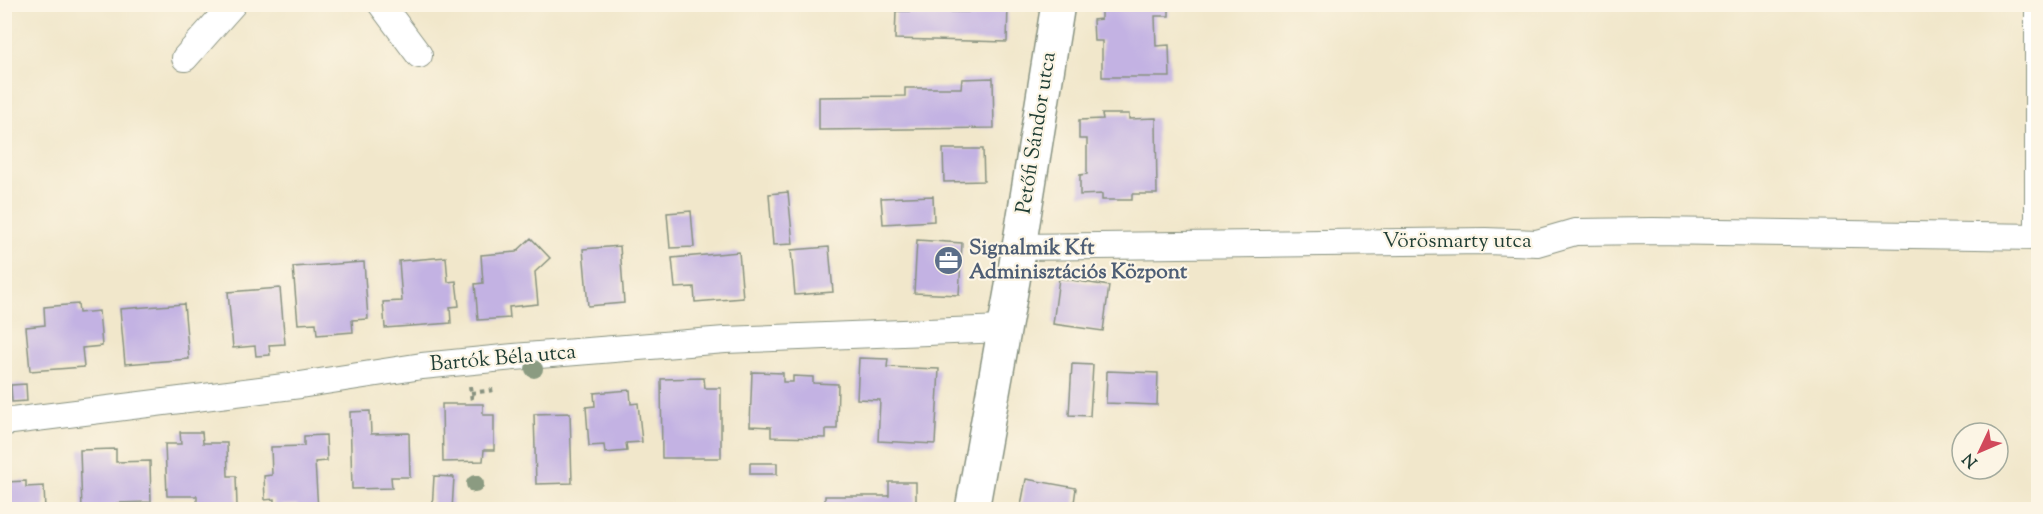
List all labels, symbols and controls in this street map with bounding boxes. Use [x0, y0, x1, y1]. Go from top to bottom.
street label: Petőfi Sándor utca [1009, 50, 1065, 216]
street label: Vörösmarty utca [1382, 227, 1532, 257]
place label: Signalmik Kft Adminisztációs Központ [969, 234, 1188, 288]
office icon: Signalmik Kft Adminisztációs Központ [932, 245, 964, 277]
street label: Bartók Béla utca [429, 338, 578, 380]
north arrow [1950, 421, 2010, 481]
text: N [1958, 447, 1984, 472]

